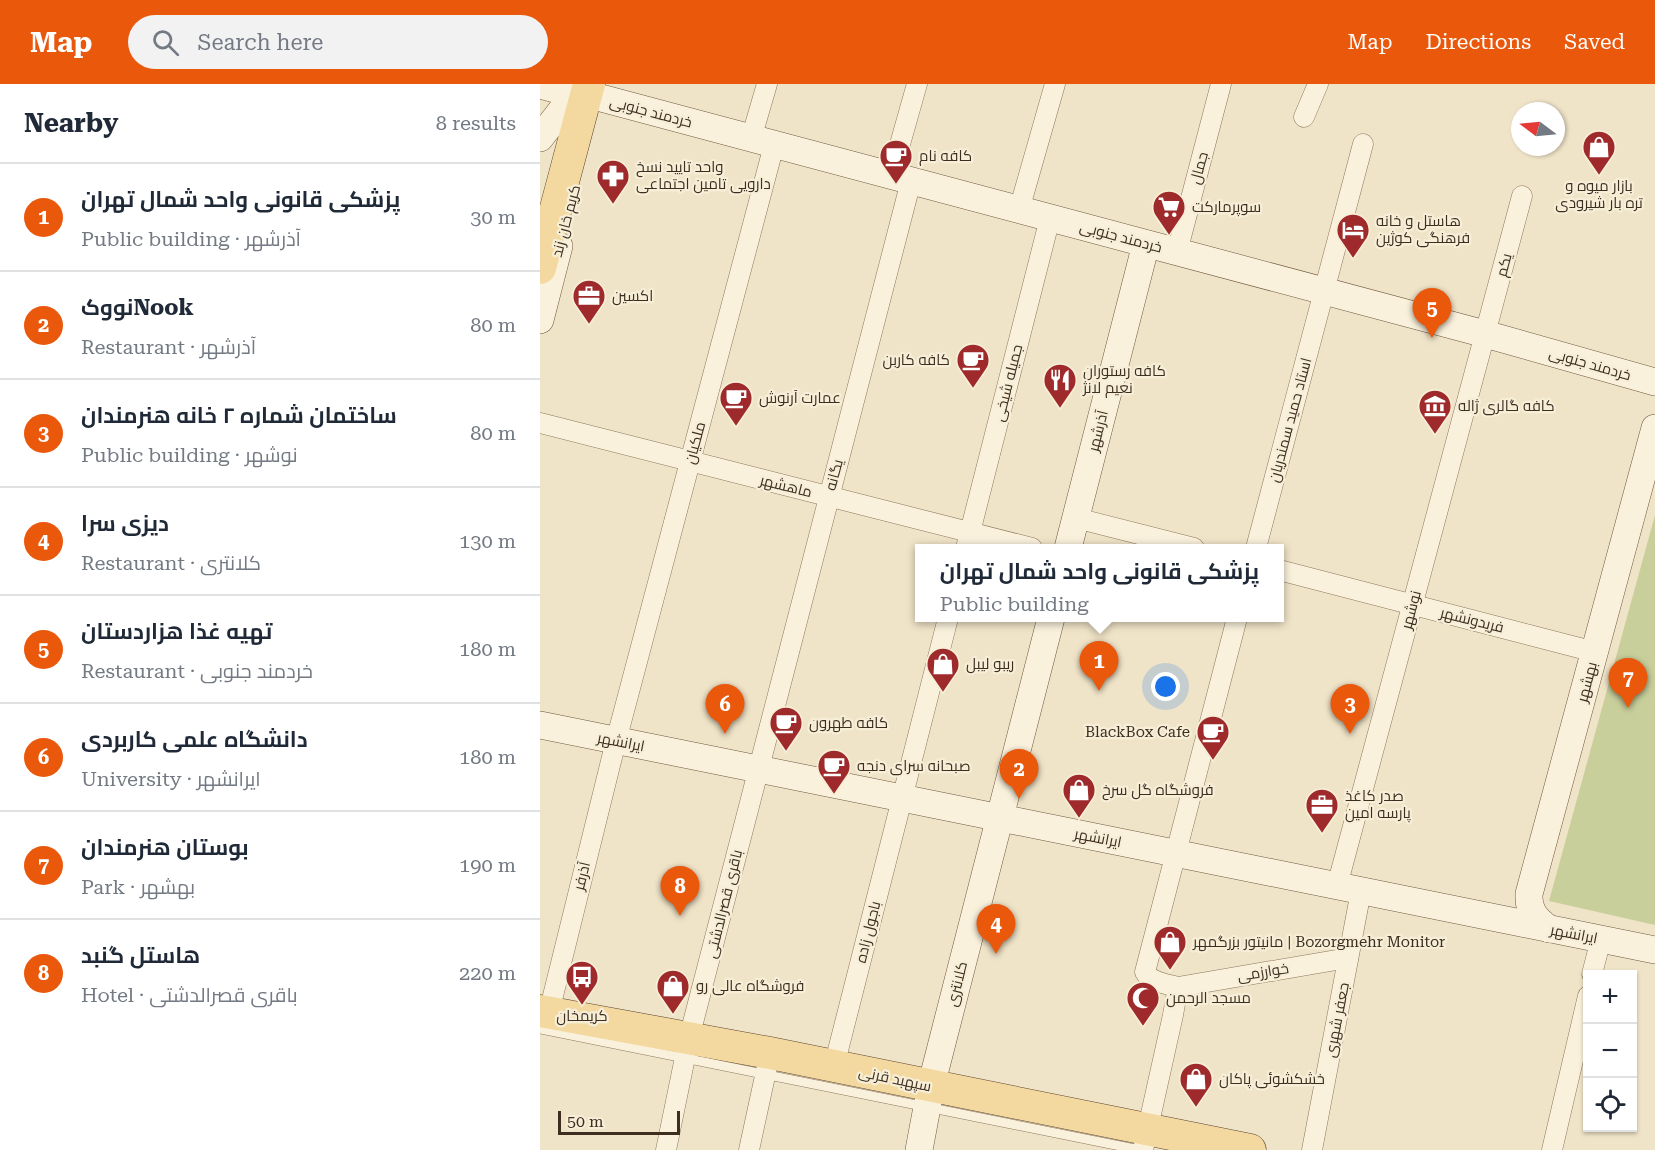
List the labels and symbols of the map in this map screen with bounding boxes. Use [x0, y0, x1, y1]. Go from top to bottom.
street label: خردمند جنوبی [608, 92, 694, 133]
north arrow [1511, 102, 1565, 156]
shop icon: بازار میوه و تره بار شیرودی [1581, 129, 1617, 176]
cafe icon: کافه نام [878, 138, 914, 185]
place label: کافه نام [919, 147, 972, 166]
street label: جمال [1186, 150, 1212, 186]
pharmacy icon: واحد تایید نسخ دارویی تامین اجتماعی [595, 158, 631, 205]
place label: واحد تایید نسخ دارویی تامین اجتماعی [636, 158, 771, 194]
place label: بازار میوه و تره بار شیرودی [1555, 177, 1643, 213]
street label: کریم خان زند [548, 183, 585, 259]
supermarket icon: سوپرمارکت [1151, 189, 1187, 236]
place label: سوپرمارکت [1192, 198, 1261, 217]
hotel icon: هاستل و خانه فرهنگی کوژین [1335, 212, 1371, 259]
place label: هاستل و خانه فرهنگی کوژین [1376, 212, 1470, 248]
street label: خردمند جنوبی [1078, 217, 1164, 258]
street label: یکم [1492, 251, 1517, 279]
office icon: اكسين [571, 278, 607, 325]
place label: اكسين [612, 287, 653, 306]
pin: 5 [1412, 288, 1452, 338]
cafe icon: کافه کاربن [955, 342, 991, 389]
street label: جمیله شیخی [990, 342, 1027, 424]
street label: خردمند جنوبی [1547, 344, 1633, 385]
place label: کافه کاربن [882, 351, 950, 370]
street label: استاد حمید سمندریان [1265, 356, 1316, 485]
restaurant icon: کافه رستوران نعیم لانژ [1042, 362, 1078, 409]
place label: کافه رستوران نعیم لانژ [1082, 362, 1166, 398]
cafe icon: عمارت آرنوش [718, 380, 754, 427]
museum icon: کافه گالری ژاله [1417, 388, 1453, 435]
place label: عمارت آرنوش [759, 389, 841, 408]
place label: کافه گالری ژاله [1458, 397, 1555, 416]
street label: آذرشهر [1084, 408, 1113, 455]
street label: ملکیان [681, 420, 710, 466]
street label: یگانه [821, 457, 847, 493]
street label: ماهشهر [757, 471, 814, 502]
street label: نوشهر [1397, 589, 1426, 633]
street label: فریدونشهر [1437, 603, 1506, 638]
pin: 1 [1080, 642, 1118, 691]
shop icon: ریبو لیبل [925, 646, 961, 693]
place label: ریبو لیبل [966, 655, 1014, 674]
pin: 7 [1608, 658, 1648, 708]
street label: بهشهر [1573, 660, 1602, 705]
your location [1151, 672, 1180, 701]
pin: 6 [706, 684, 744, 734]
pin: 3 [1330, 684, 1370, 734]
cafe icon: کافه طهرون [768, 705, 804, 752]
place label: کافه طهرون [809, 714, 888, 733]
cafe icon: BlackBox Cafe [1195, 714, 1231, 761]
place label: BlackBox Cafe [1085, 723, 1190, 741]
street label: ایرانشهر [595, 728, 646, 756]
cafe icon: صبحانه سرای دنجه [816, 748, 852, 795]
pin: 2 [1000, 750, 1038, 799]
place label: صبحانه سرای دنجه [857, 757, 971, 776]
shop icon: فروشگاه گل سرخ [1061, 772, 1097, 819]
place label: فروشگاه گل سرخ [1102, 781, 1214, 801]
office icon: صدر کاغذ پارسه امین [1304, 787, 1340, 834]
place label: صدر کاغذ پارسه امین [1345, 787, 1411, 823]
street label: ایرانشهر [1072, 824, 1123, 852]
street label: باقری قصرالدشتی [702, 848, 747, 960]
street label: آذرفر [570, 860, 594, 893]
pin: 8 [660, 866, 700, 916]
street label: باجول زاده [852, 899, 884, 965]
pin: 4 [976, 904, 1016, 954]
street label: ایرانشهر [1548, 920, 1599, 948]
shop icon: مانیتور بزرگمهر | Bozorgmehr Monitor [1152, 924, 1188, 971]
place label: مانیتور بزرگمهر | Bozorgmehr Monitor [1192, 933, 1445, 952]
bus stop icon: کریمخان [564, 959, 600, 1006]
street label: خوارزمی [1236, 959, 1290, 986]
street label: کلانتری [943, 960, 972, 1009]
shop icon: فروشگاه عالی رو [655, 968, 691, 1015]
place label: فروشگاه عالی رو [696, 977, 804, 996]
mosque icon: مسجد الرحمن [1125, 980, 1161, 1027]
street label: جعفر شهری [1321, 981, 1354, 1059]
place label: مسجد الرحمن [1166, 989, 1251, 1008]
place label: کریمخان [556, 1007, 608, 1026]
shop icon: خشکشوئی پاکان [1178, 1061, 1214, 1108]
street label: سپهبد قرنی [857, 1063, 933, 1096]
place label: خشکشوئی پاکان [1219, 1070, 1325, 1089]
scale bar [558, 1108, 680, 1136]

